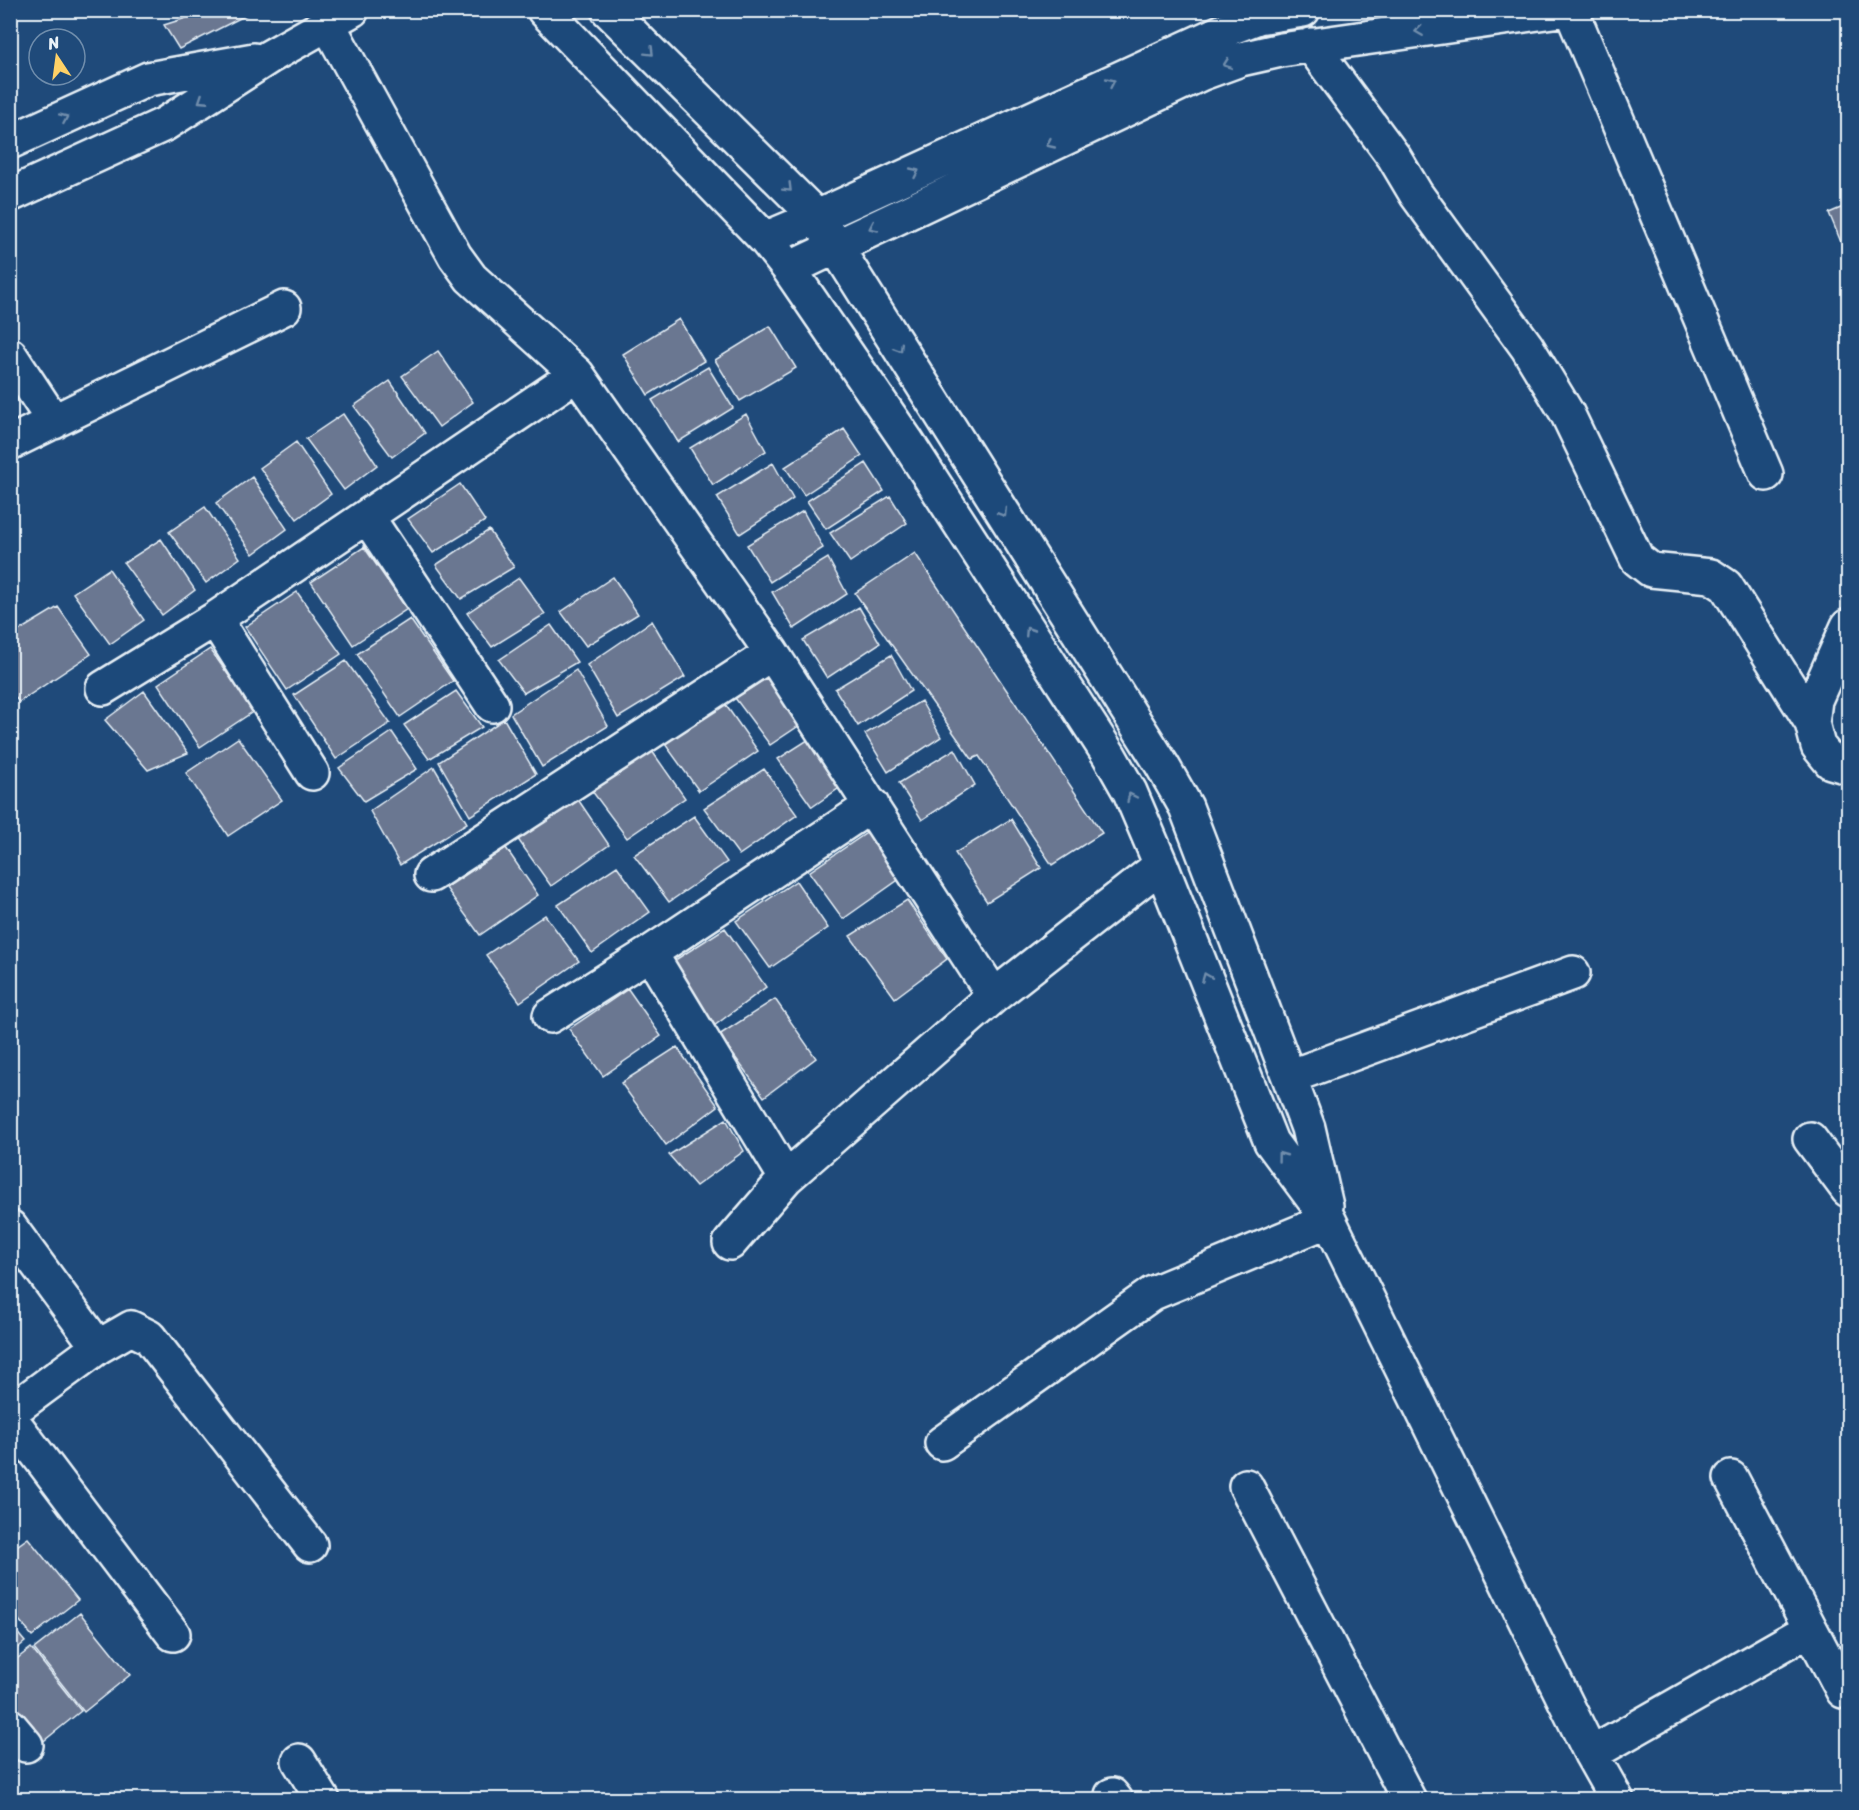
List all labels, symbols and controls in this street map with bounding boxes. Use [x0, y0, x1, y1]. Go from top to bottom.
one-way arrow [1415, 24, 1424, 36]
north arrow [27, 27, 87, 87]
text: N [44, 27, 63, 58]
one-way arrow [642, 44, 653, 55]
one-way arrow [1223, 57, 1234, 69]
one-way arrow [1105, 78, 1116, 90]
one-way arrow [198, 93, 209, 104]
one-way arrow [57, 113, 68, 125]
one-way arrow [1045, 137, 1056, 149]
one-way arrow [908, 168, 919, 180]
one-way arrow [781, 181, 792, 192]
one-way arrow [869, 220, 880, 232]
one-way arrow [892, 342, 904, 352]
one-way arrow [996, 507, 1008, 517]
one-way arrow [1025, 627, 1036, 638]
one-way arrow [1127, 792, 1139, 803]
one-way arrow [1201, 972, 1213, 983]
one-way arrow [1278, 1152, 1289, 1163]

